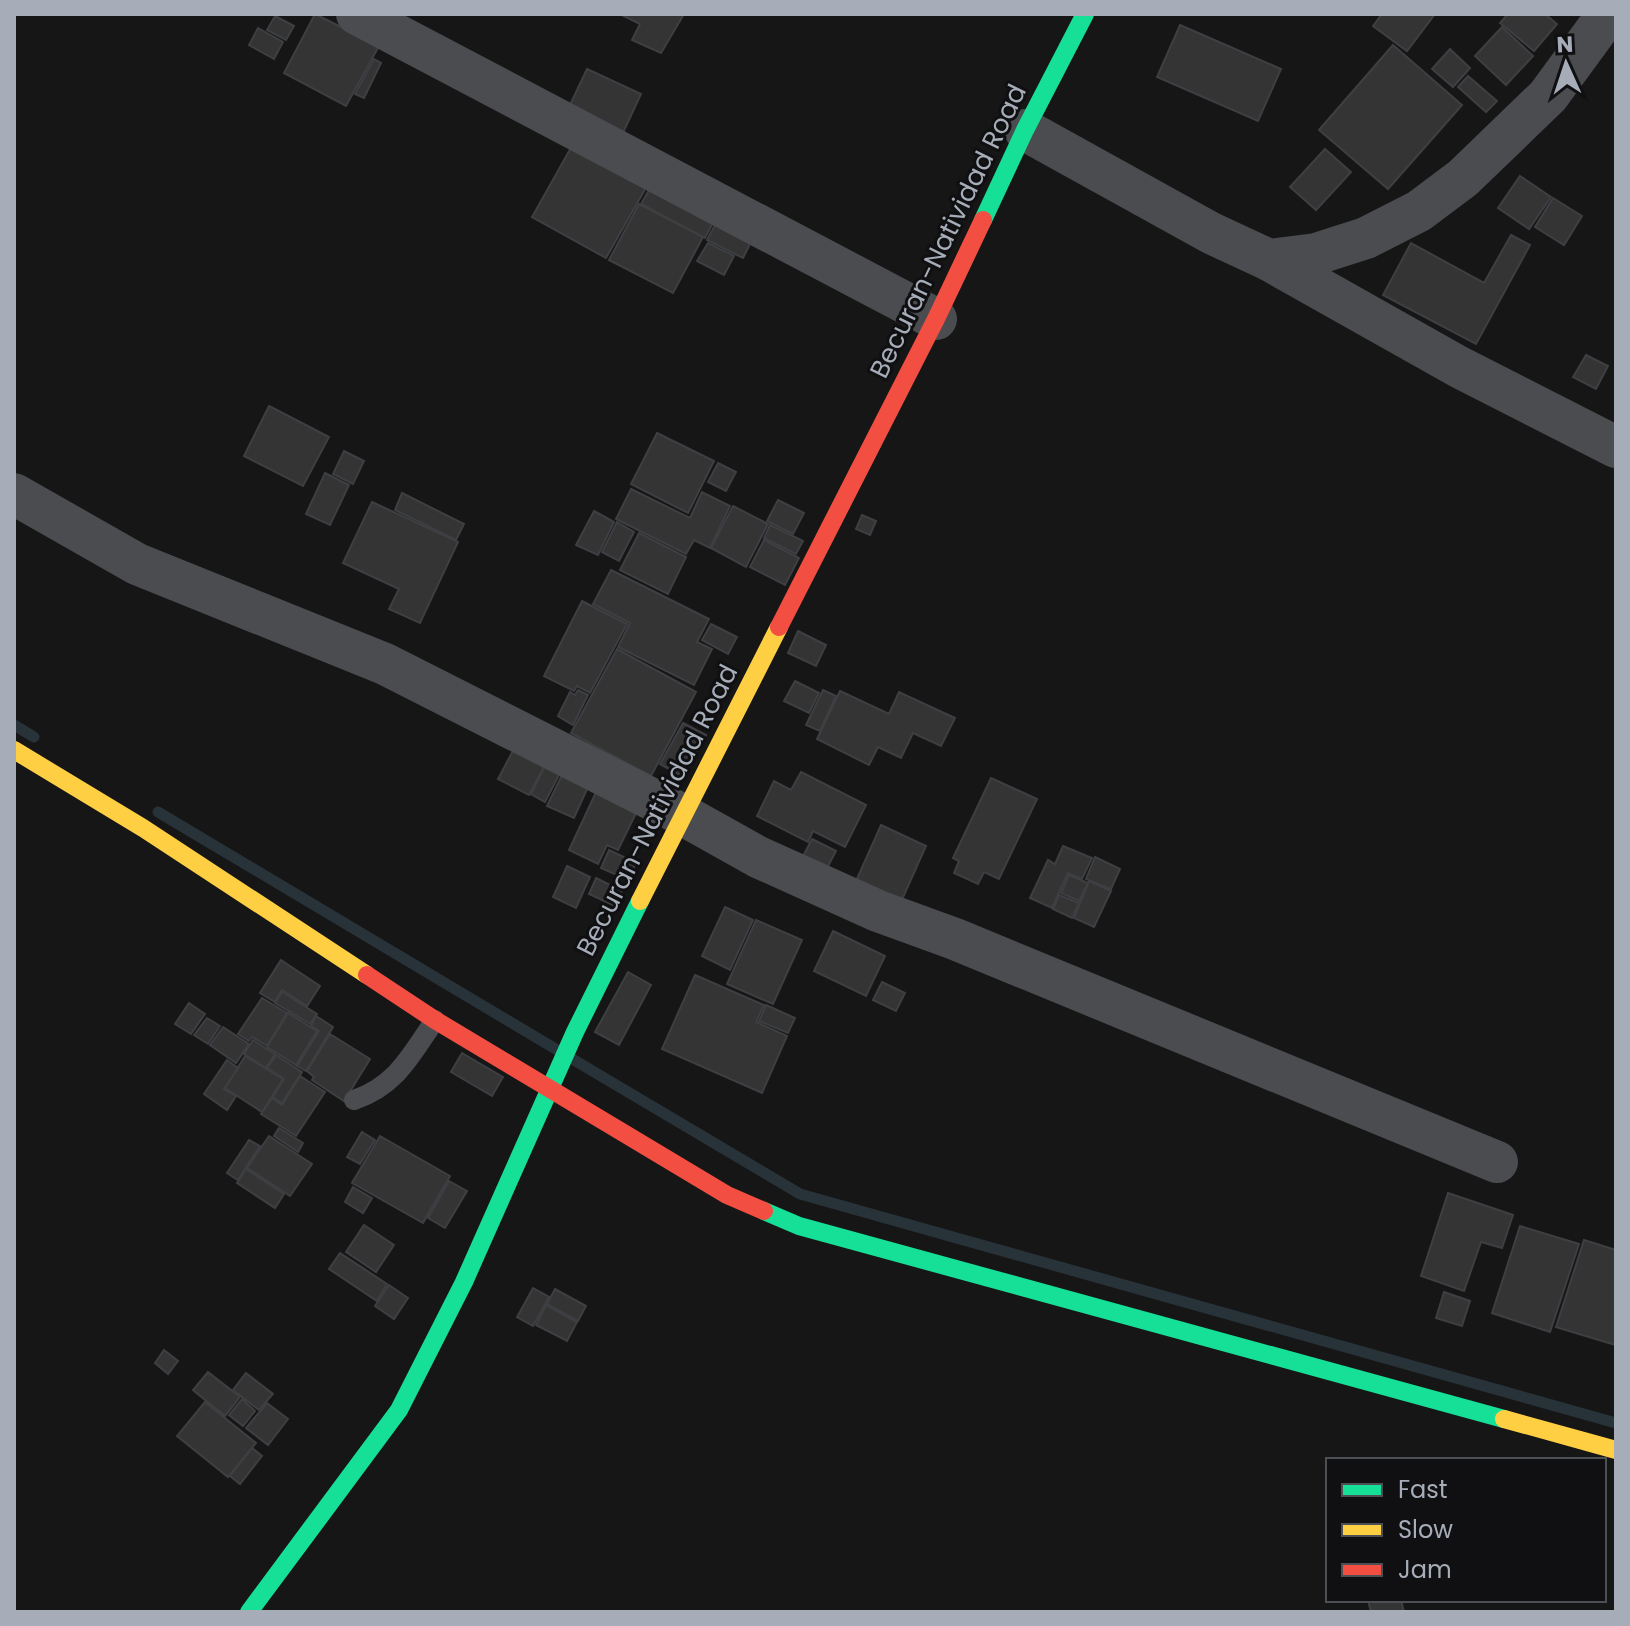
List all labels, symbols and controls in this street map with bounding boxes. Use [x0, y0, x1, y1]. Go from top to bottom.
north arrow [1526, 24, 1606, 104]
text: N [1556, 29, 1574, 60]
street label: Becuran-Natividad Road [861, 78, 1035, 384]
street label: Becuran-Natividad Road [568, 658, 746, 962]
legend [1326, 1458, 1606, 1602]
text: Fast [1398, 1473, 1448, 1506]
text: Slow [1398, 1513, 1453, 1546]
text: Jam [1398, 1553, 1452, 1586]

